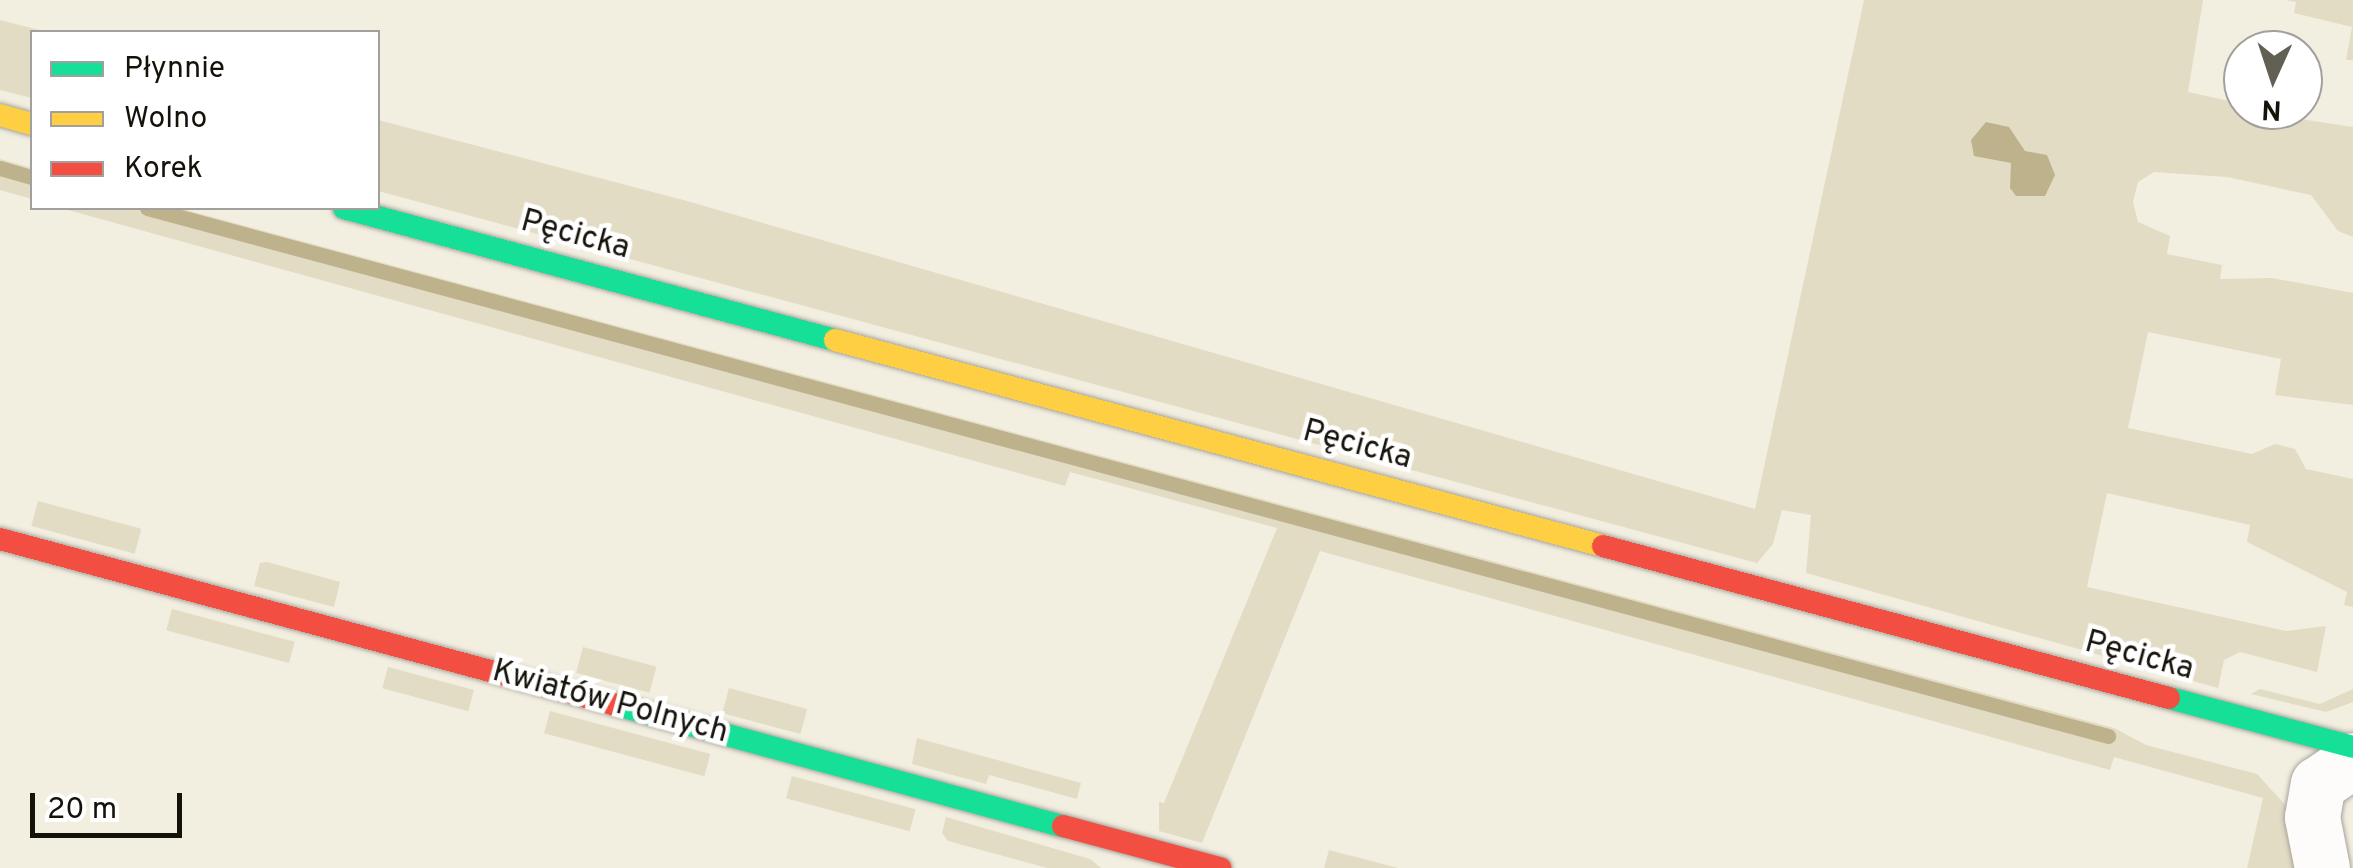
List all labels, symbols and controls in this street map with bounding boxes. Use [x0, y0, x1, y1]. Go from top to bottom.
legend [30, 30, 380, 210]
north arrow [2223, 30, 2323, 130]
text: Płynnie [124, 51, 225, 88]
text: N [2261, 89, 2283, 126]
text: Wolno [124, 101, 207, 138]
text: Korek [124, 151, 203, 188]
street label: Pęcicka [516, 203, 634, 269]
street label: Pęcicka [1298, 413, 1416, 479]
street label: Pęcicka [2080, 624, 2198, 690]
street label: Kwiatów Polnych [488, 653, 732, 753]
scale bar [35, 773, 188, 835]
text: 20 m [47, 792, 117, 829]

